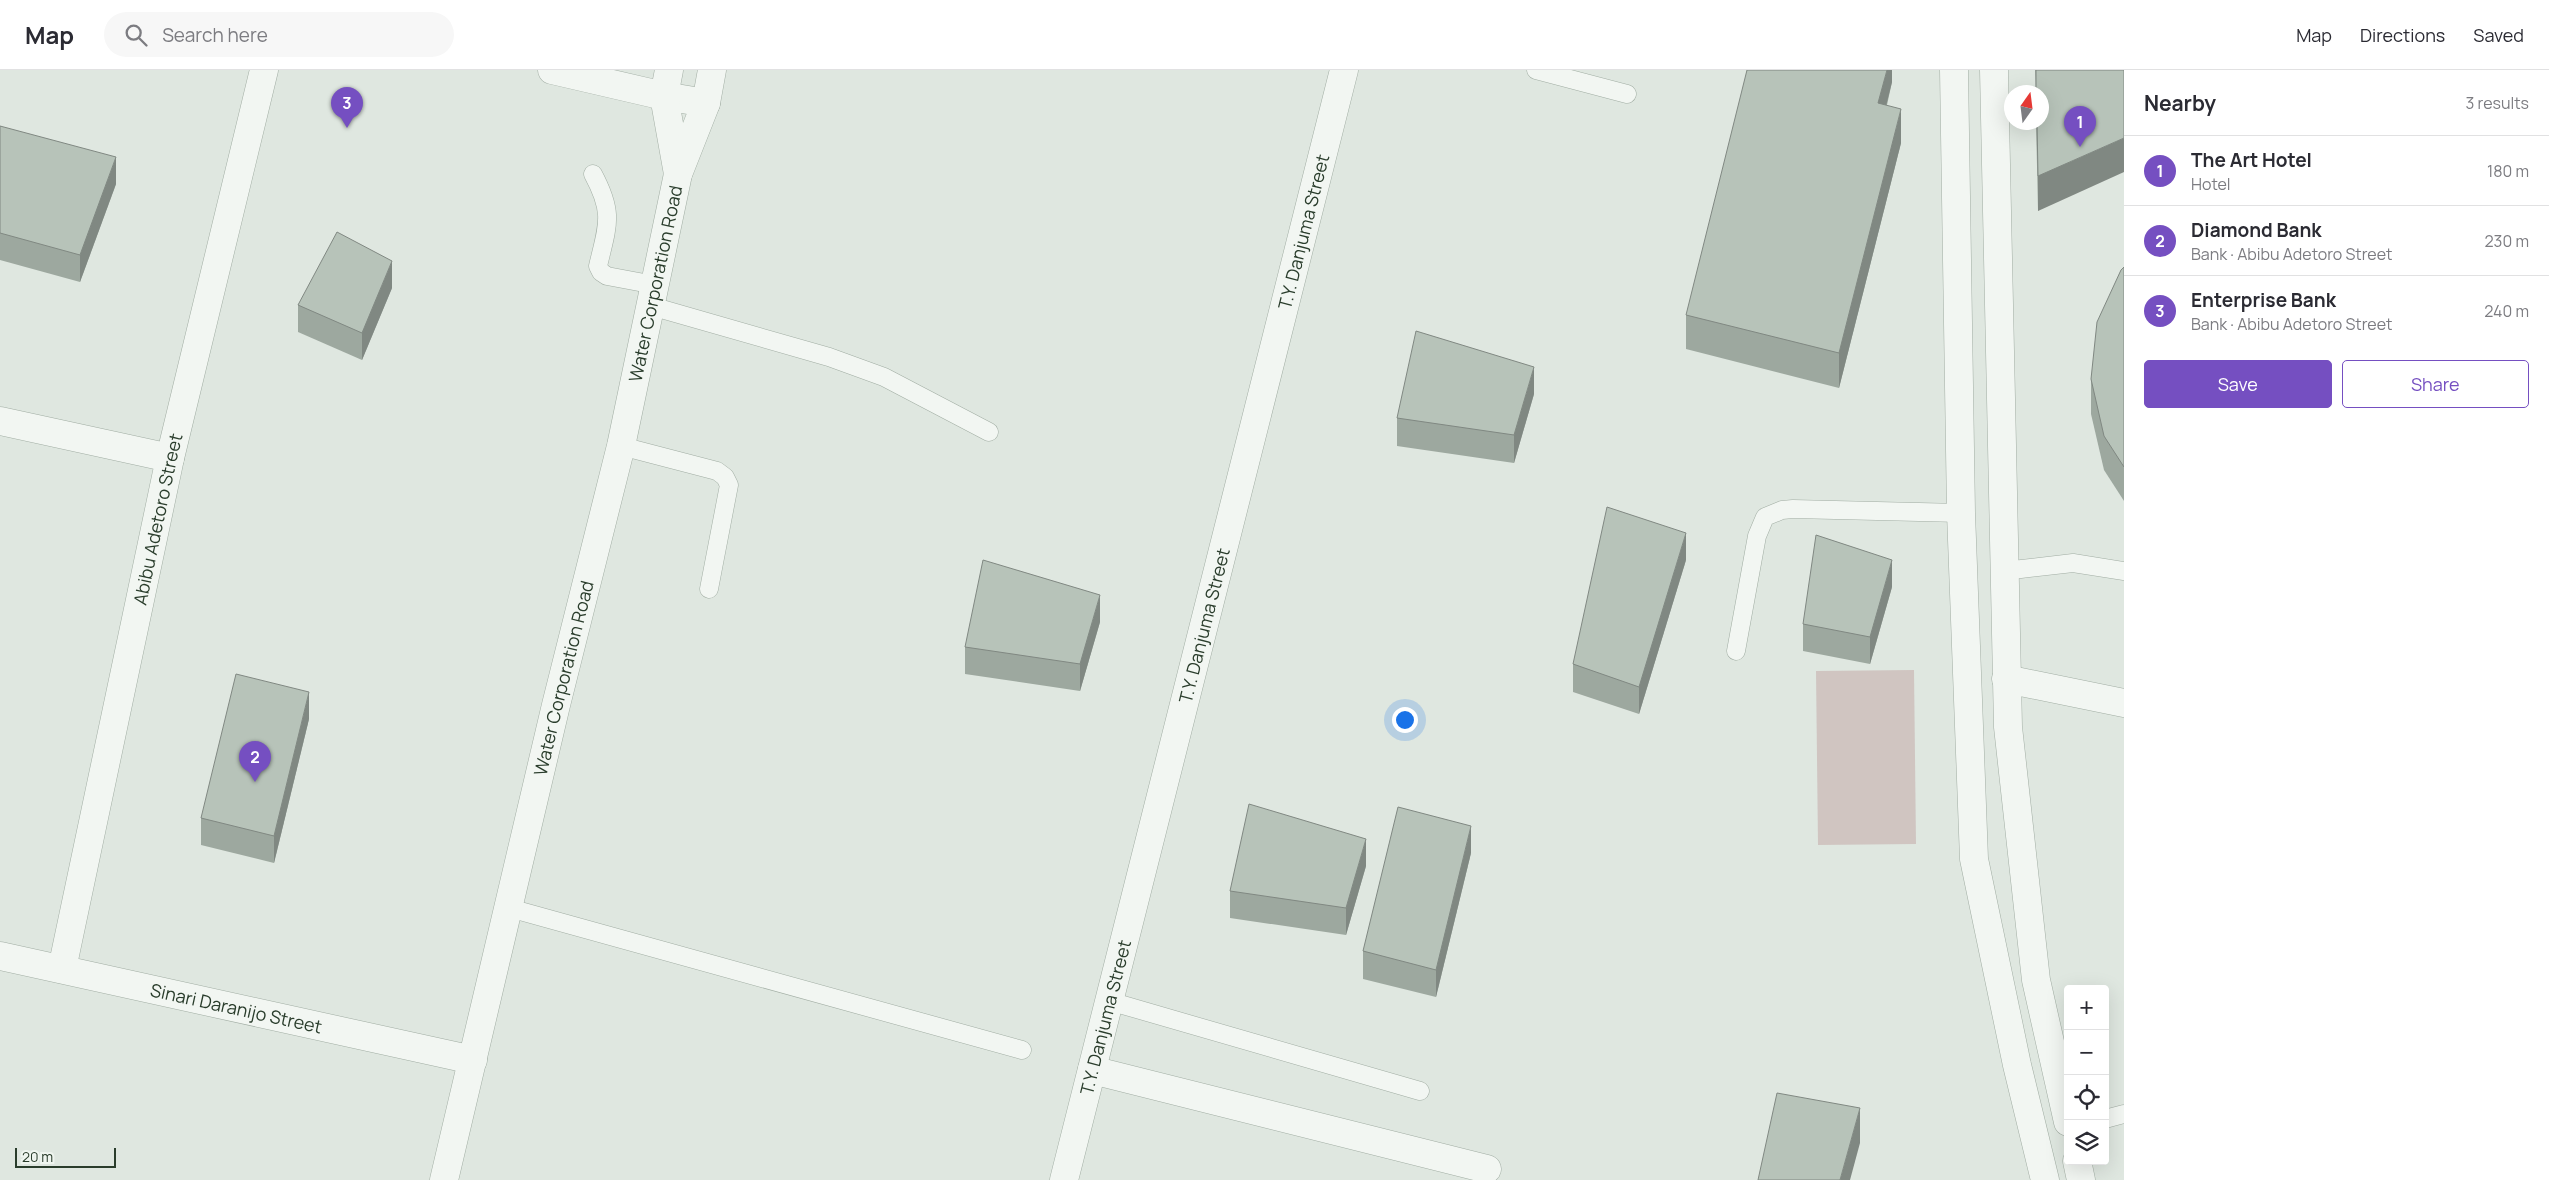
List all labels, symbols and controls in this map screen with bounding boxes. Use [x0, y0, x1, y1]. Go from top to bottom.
search box [104, 12, 454, 57]
text: Map [25, 18, 74, 51]
icon: search [122, 21, 150, 49]
text: Search here [162, 22, 268, 48]
text: Map [2296, 23, 2332, 47]
text: Directions [2360, 23, 2445, 47]
text: Saved [2473, 23, 2524, 47]
north arrow [2004, 85, 2049, 130]
pin: 3 [331, 87, 363, 128]
text: Nearby [2144, 89, 2216, 117]
text: 3 results [2466, 92, 2529, 114]
pin: 1 [2064, 106, 2096, 147]
text: The Art Hotel [2191, 147, 2312, 173]
street label: T.Y. Danjuma Street [1272, 152, 1334, 312]
text: 1 [2156, 160, 2164, 182]
text: 180 m [2487, 160, 2529, 182]
text: Hotel [2191, 173, 2231, 195]
street label: Water Corporation Road [623, 183, 687, 384]
text: Diamond Bank [2191, 217, 2322, 243]
text: 2 [2155, 230, 2165, 252]
text: 230 m [2485, 230, 2529, 252]
text: Bank · Abibu Adetoro Street [2191, 243, 2392, 265]
text: Enterprise Bank [2191, 287, 2336, 313]
text: 3 [2155, 300, 2165, 322]
text: 240 m [2484, 300, 2529, 322]
text: Bank · Abibu Adetoro Street [2191, 313, 2392, 335]
button: Save [2144, 360, 2332, 408]
button: Share [2342, 360, 2529, 408]
street label: Abibu Adetoro Street [127, 431, 188, 607]
street label: T.Y. Danjuma Street [1173, 545, 1235, 705]
street label: Water Corporation Road [528, 578, 599, 778]
your location [1392, 707, 1418, 733]
pin: 2 [239, 741, 271, 782]
street label: T.Y. Danjuma Street [1074, 937, 1136, 1097]
street label: Sinari Daranijo Street [148, 977, 324, 1038]
map controls [2064, 985, 2109, 1165]
button: + [2064, 985, 2109, 1030]
button: − [2064, 1030, 2109, 1075]
button: locate [2064, 1075, 2109, 1120]
button: layers [2064, 1120, 2109, 1165]
scale bar [15, 1145, 116, 1168]
text: 20 m [22, 1147, 53, 1166]

